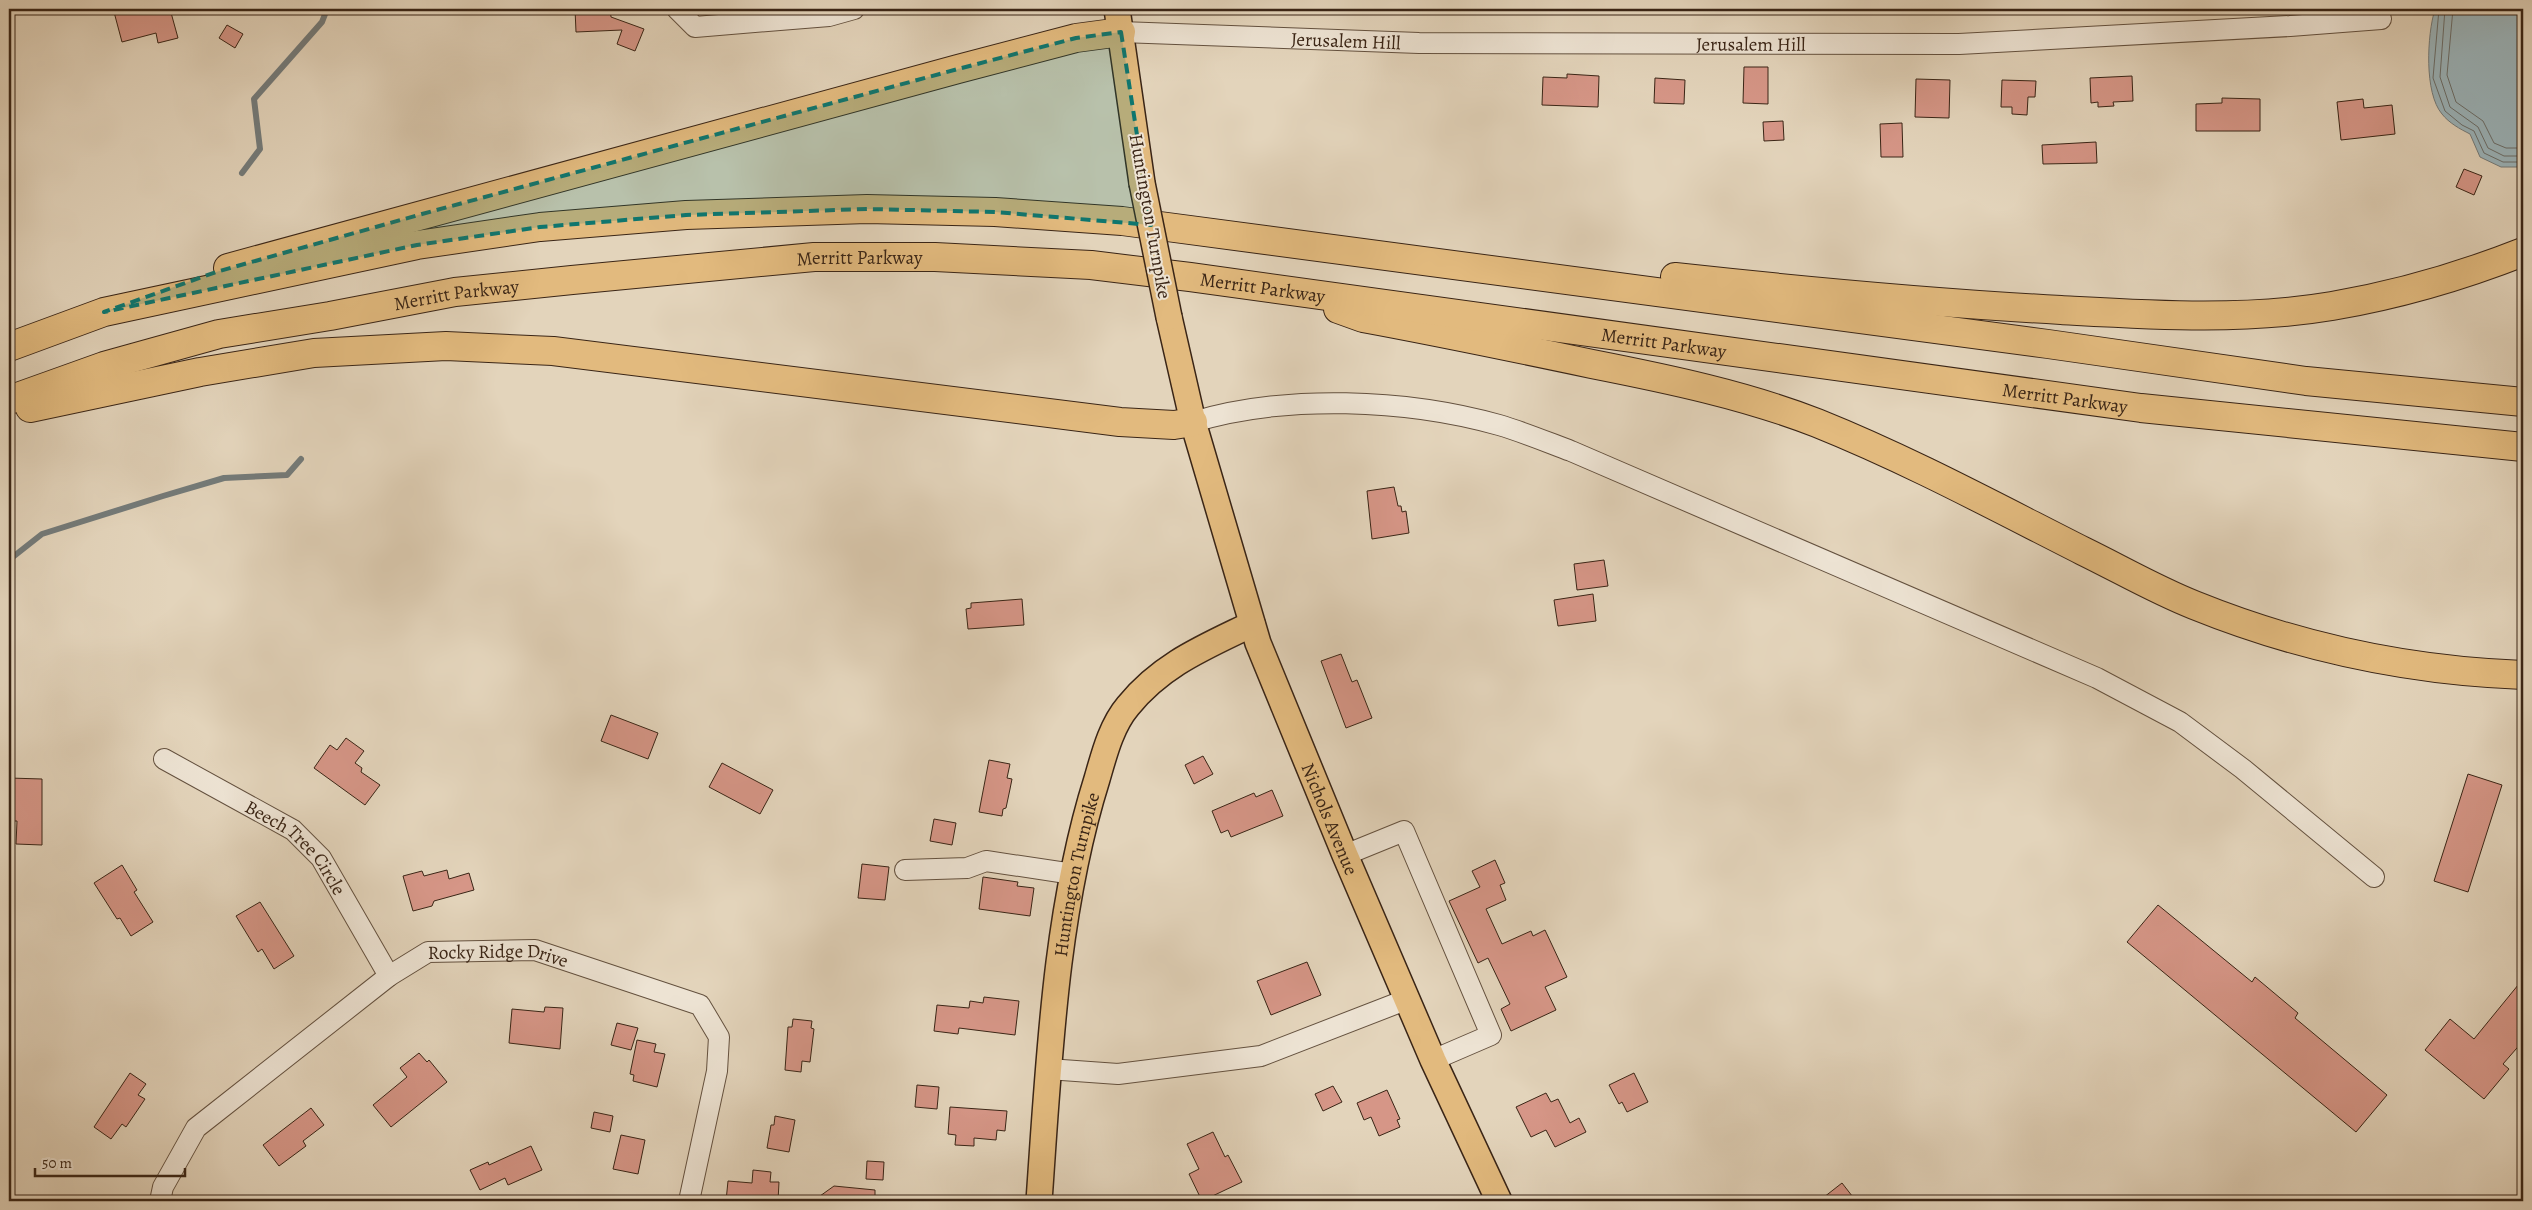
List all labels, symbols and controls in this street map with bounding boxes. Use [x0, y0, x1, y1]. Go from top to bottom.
street label: Jerusalem Hill [1291, 26, 1401, 56]
street label: Jerusalem Hill [1696, 32, 1806, 58]
street label: Huntington Turnpike [1123, 132, 1177, 301]
street label: Merritt Parkway [795, 245, 923, 273]
street label: Merritt Parkway [1198, 267, 1327, 310]
street label: Merritt Parkway [392, 273, 521, 317]
street label: Merritt Parkway [1599, 322, 1729, 365]
street label: Merritt Parkway [2001, 377, 2130, 420]
street label: Nichols Avenue [1295, 759, 1364, 879]
street label: Huntington Turnpike [1048, 789, 1106, 958]
street label: Beech Tree Circle [240, 794, 352, 900]
street label: Rocky Ridge Drive [428, 938, 572, 974]
scale bar [35, 1145, 185, 1177]
text: 50 m [42, 1153, 72, 1173]

